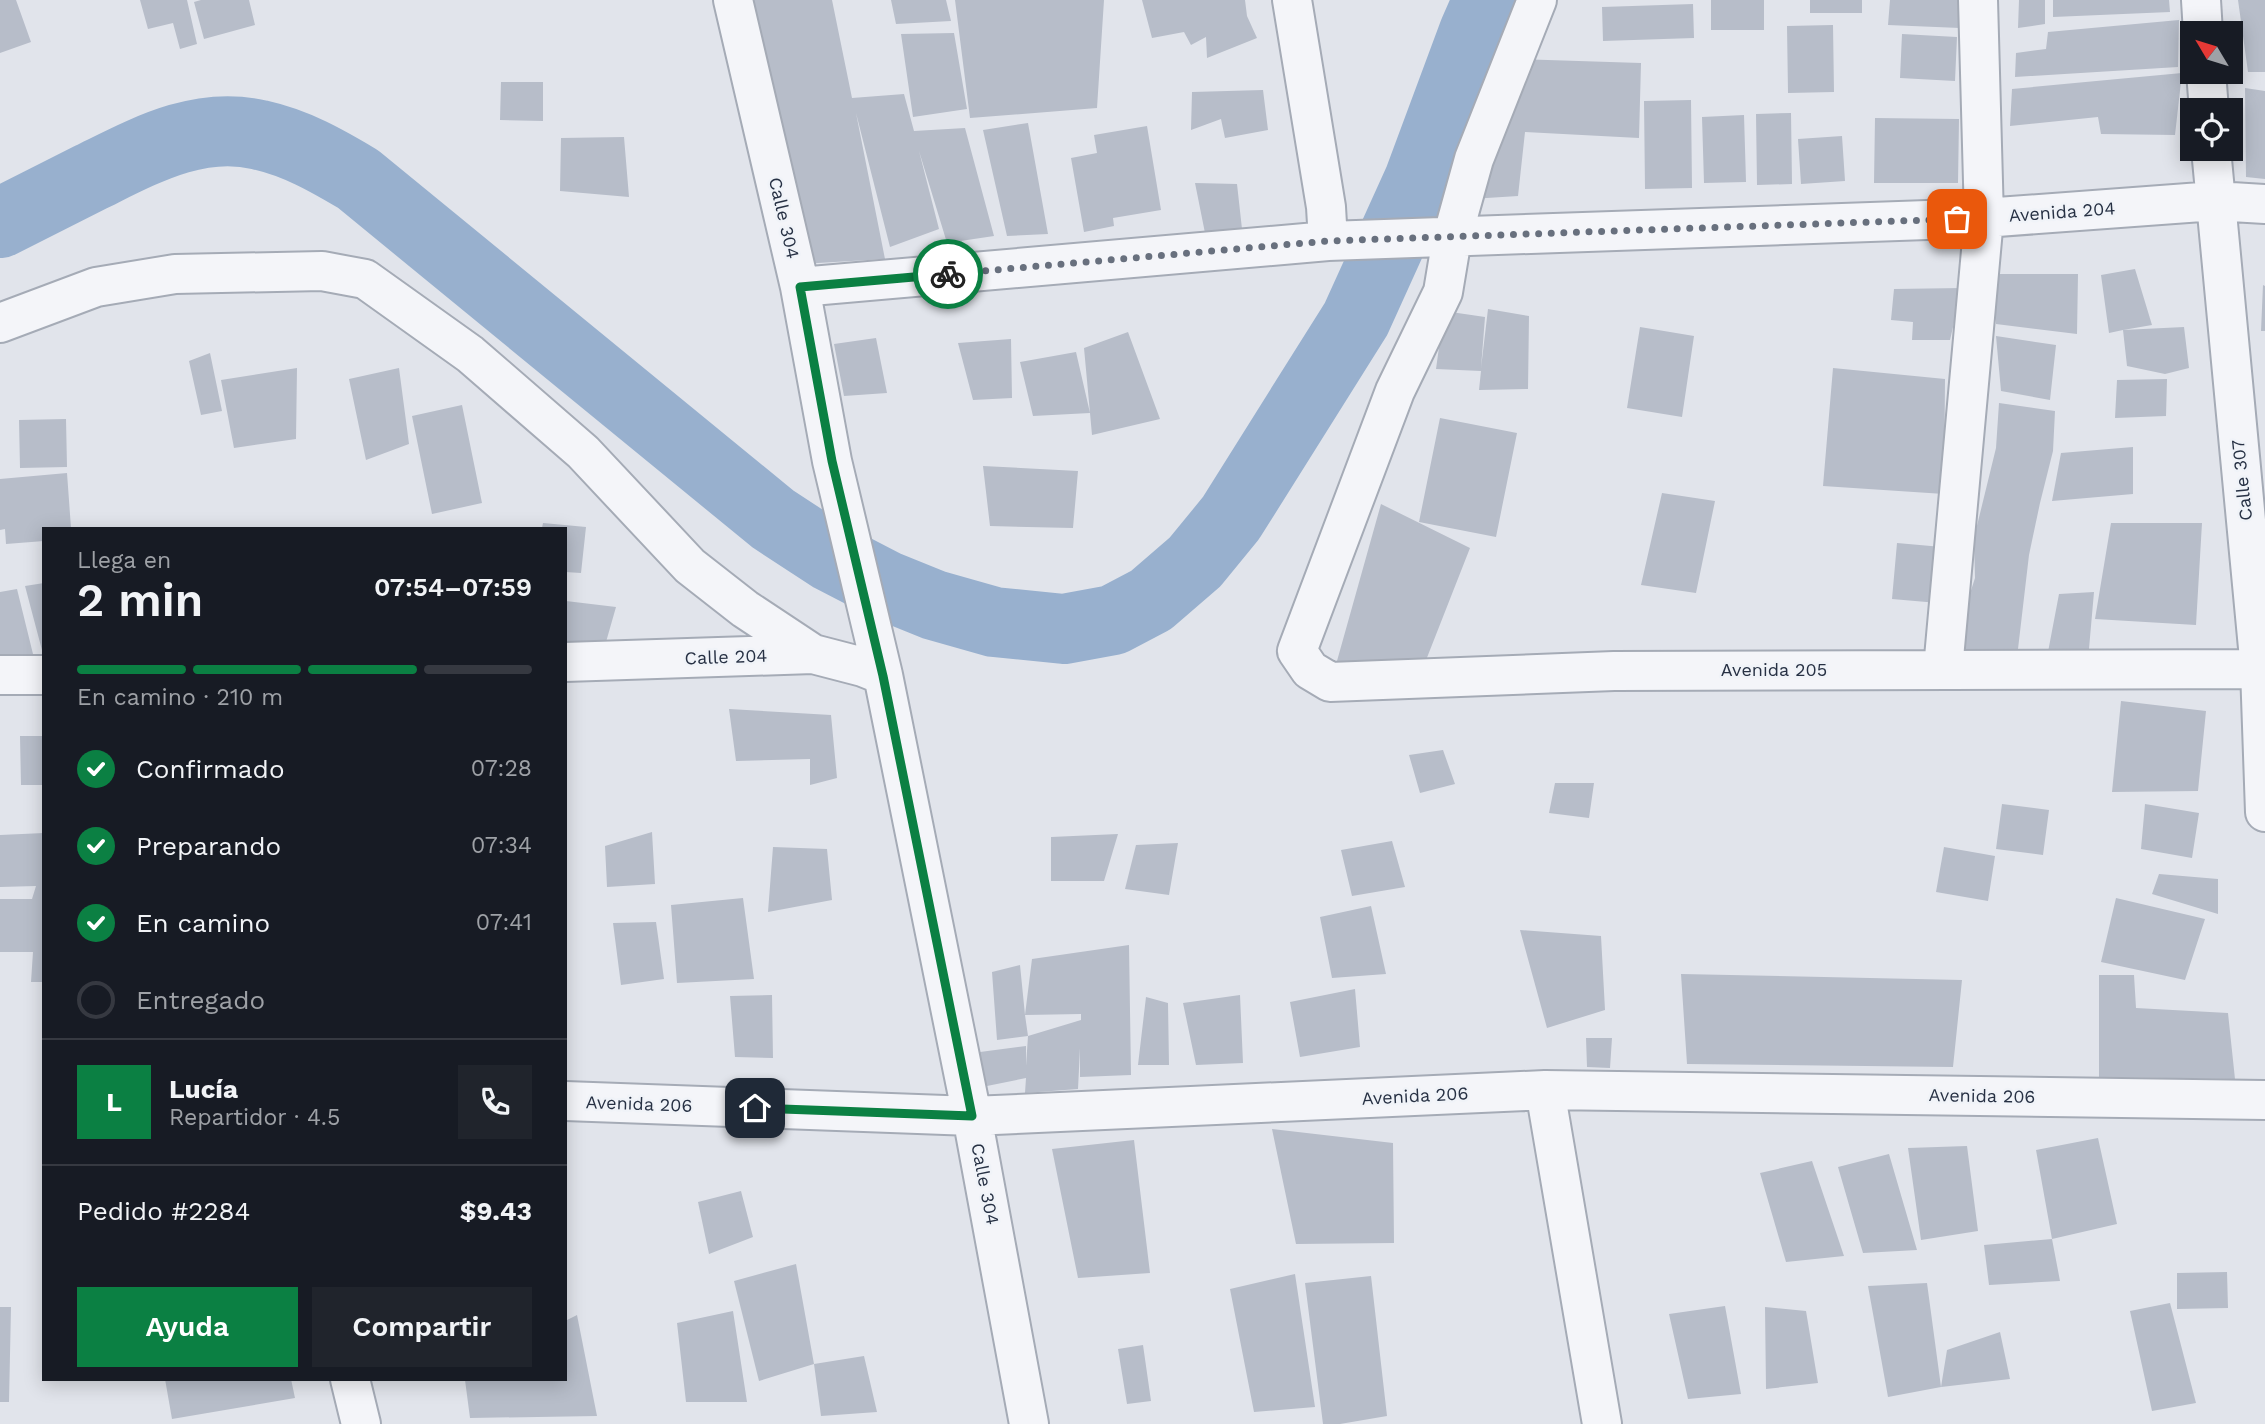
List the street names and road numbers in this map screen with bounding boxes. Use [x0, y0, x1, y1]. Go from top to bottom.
street label: Calle 304 [765, 175, 804, 261]
street label: Avenida 204 [2008, 197, 2116, 226]
street label: Calle 307 [2227, 438, 2256, 522]
street label: Calle 204 [684, 645, 768, 668]
street label: Avenida 205 [1721, 659, 1827, 680]
street label: Avenida 206 [1361, 1082, 1469, 1109]
street label: Avenida 206 [1928, 1084, 2036, 1107]
street label: Avenida 206 [585, 1091, 693, 1116]
street label: Calle 304 [967, 1141, 1004, 1227]

